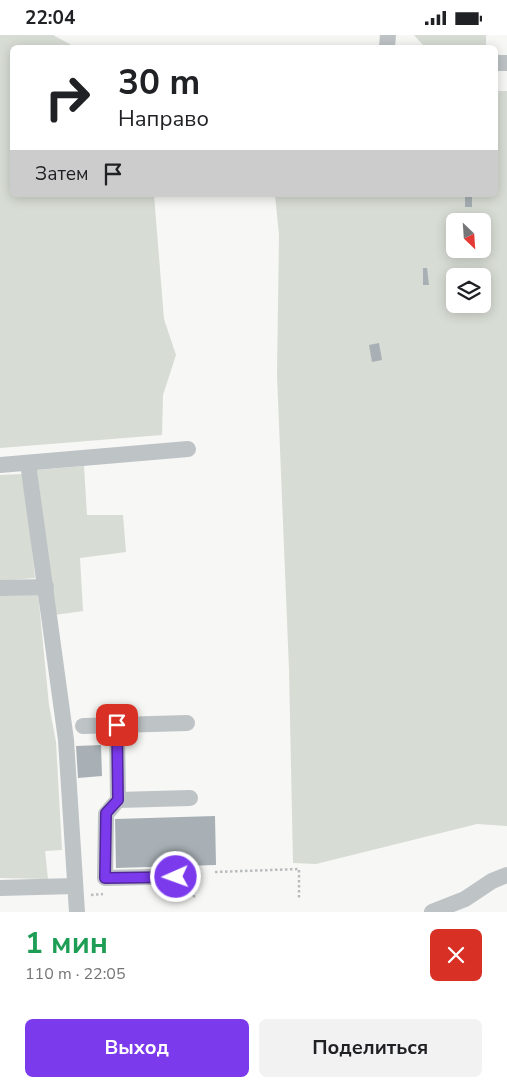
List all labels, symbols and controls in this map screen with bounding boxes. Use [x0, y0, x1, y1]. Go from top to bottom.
text: 22:04 [25, 5, 75, 31]
text: 30 m [118, 59, 200, 106]
icon: right [35, 65, 100, 130]
text: Направо [118, 104, 209, 134]
icon: arrive [99, 160, 127, 188]
text: Затем [35, 161, 89, 187]
north arrow [446, 213, 491, 257]
map controls [446, 213, 491, 313]
button: layers [446, 268, 491, 313]
pin [96, 704, 138, 746]
icon: arrive [103, 711, 131, 739]
position arrow [149, 850, 201, 902]
text: 1 мин [25, 923, 108, 964]
button: close [430, 929, 482, 981]
text: 110 m · 22:05 [25, 963, 126, 985]
button: Выход [25, 1019, 249, 1077]
button: Поделиться [259, 1019, 482, 1077]

